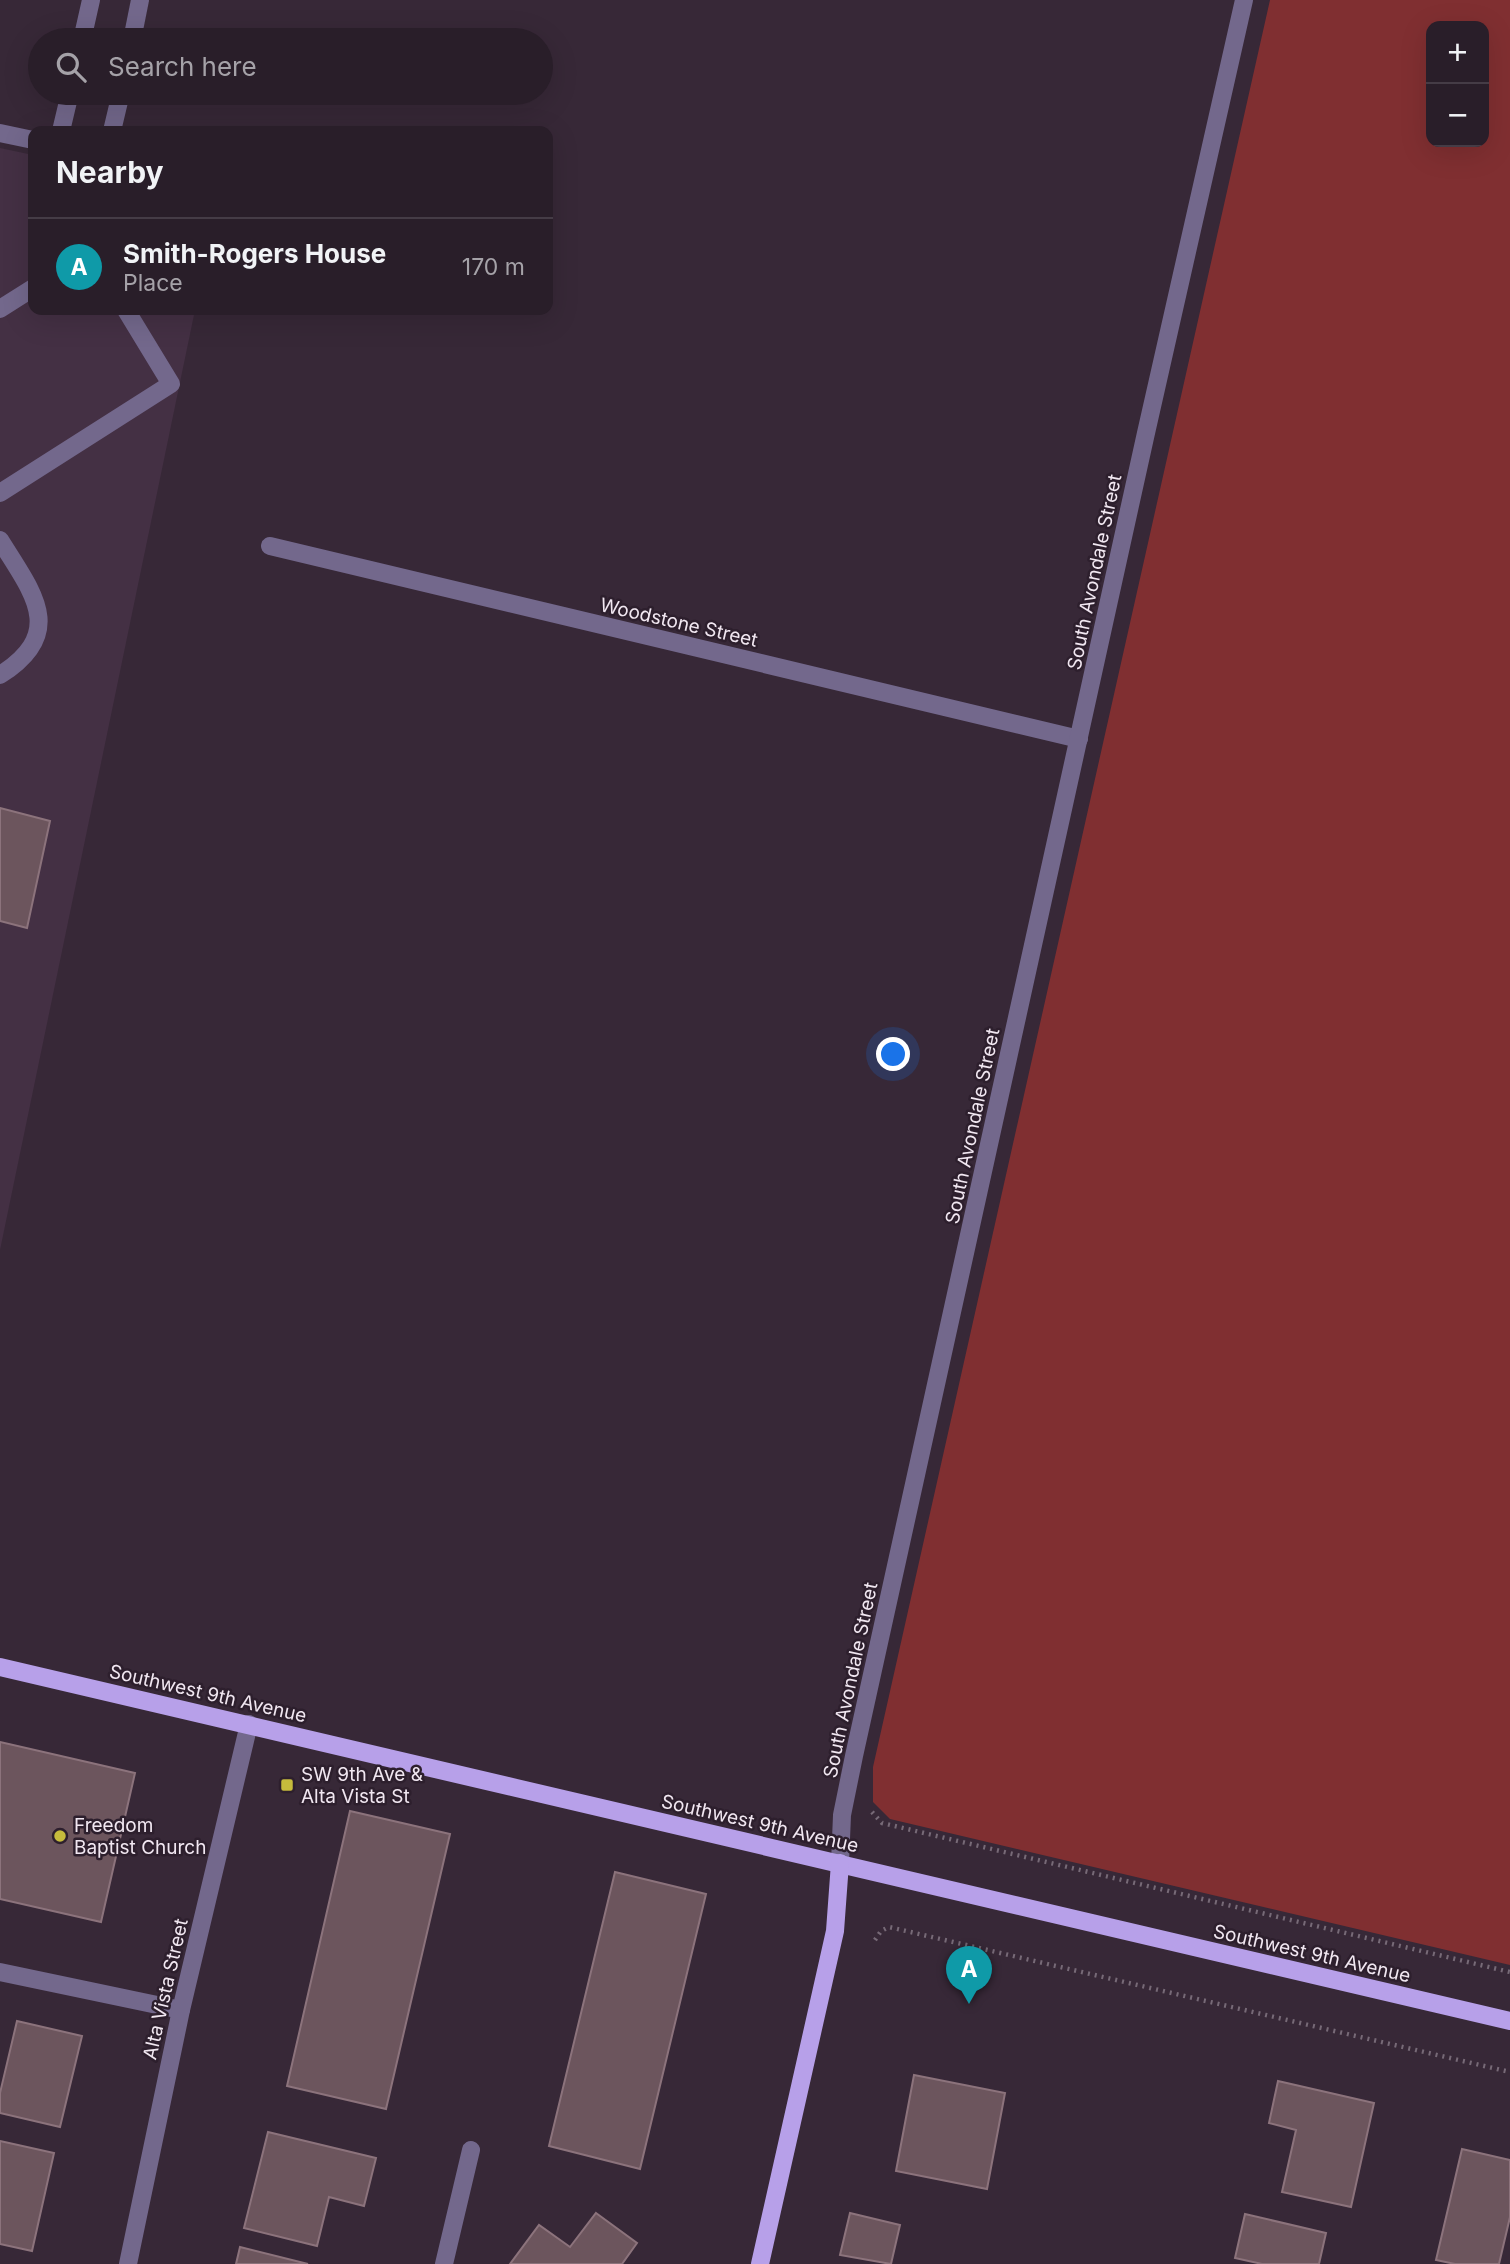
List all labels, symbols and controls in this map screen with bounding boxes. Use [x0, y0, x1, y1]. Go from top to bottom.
map controls [1426, 21, 1489, 147]
button: + [1426, 21, 1489, 84]
search box [28, 28, 553, 105]
icon: search [52, 48, 90, 86]
text: Search here [108, 51, 257, 82]
button: − [1426, 84, 1489, 147]
text: Nearby [56, 154, 164, 190]
text: Smith-Rogers House [123, 238, 386, 269]
text: A [70, 253, 88, 281]
text: 170 m [462, 253, 525, 281]
text: Place [123, 269, 183, 297]
street label: South Avondale Street [1063, 472, 1126, 672]
street label: Woodstone Street [598, 593, 760, 652]
street label: South Avondale Street [941, 1026, 1004, 1226]
your location [876, 1037, 910, 1071]
street label: South Avondale Street [819, 1580, 882, 1780]
street label: Southwest 9th Avenue [107, 1660, 309, 1727]
place label: SW 9th Ave & Alta Vista St [301, 1763, 423, 1808]
marker: SW 9th Ave & Alta Vista St [279, 1777, 295, 1793]
street label: Southwest 9th Avenue [659, 1790, 861, 1857]
place label: Freedom Baptist Church [74, 1814, 206, 1859]
marker: Freedom Baptist Church [52, 1828, 68, 1844]
street label: Alta Vista Street [138, 1916, 193, 2062]
street label: Southwest 9th Avenue [1211, 1920, 1413, 1987]
pin: A [946, 1946, 992, 2004]

